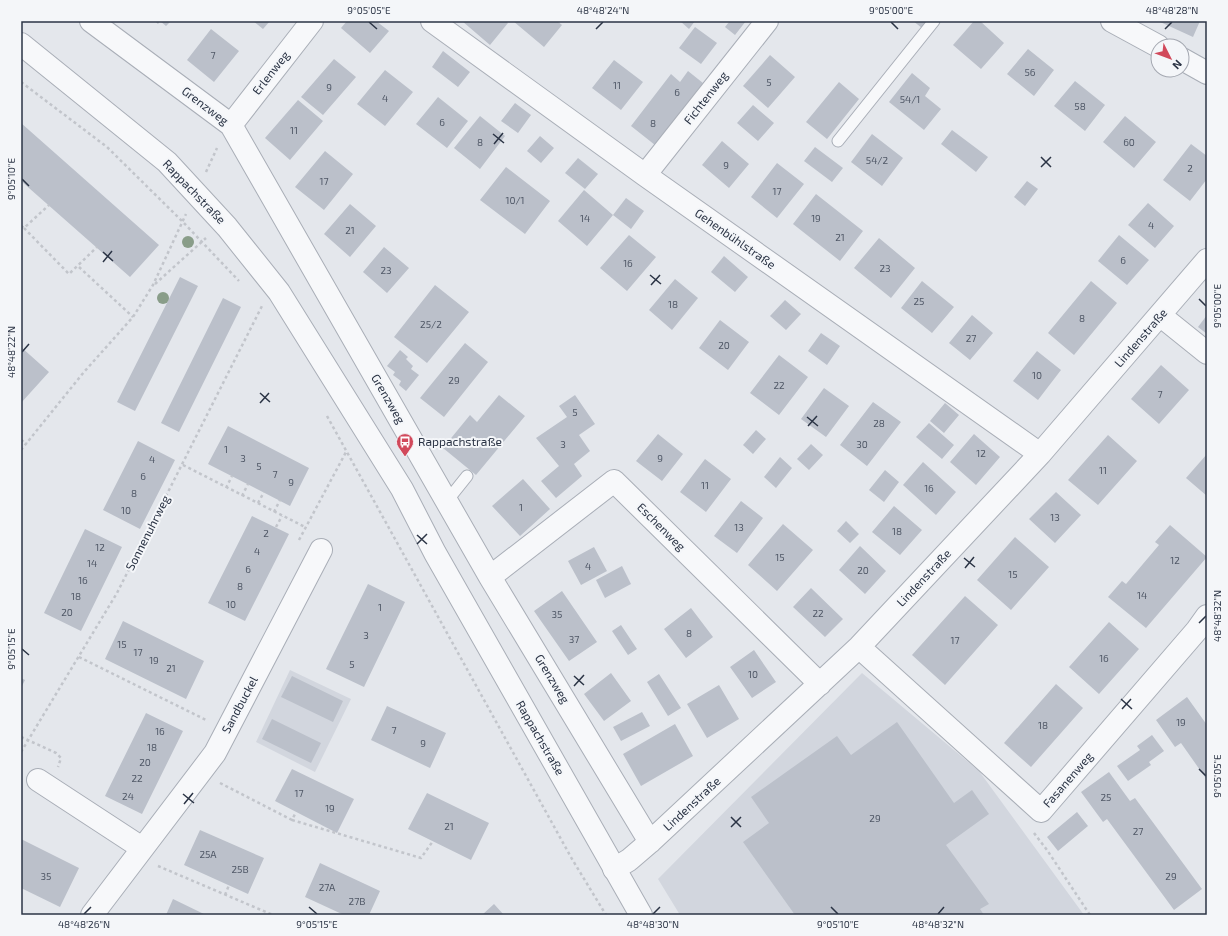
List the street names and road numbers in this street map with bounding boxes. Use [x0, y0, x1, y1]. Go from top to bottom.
street label: Erlenweg [249, 48, 292, 97]
street label: Fichtenweg [680, 68, 730, 127]
street label: Grenzweg [180, 83, 232, 127]
street label: Rappachstraße [161, 156, 229, 226]
street label: Gehenbühlstraße [693, 205, 779, 271]
street label: Lindenstraße [1111, 305, 1169, 369]
street label: Grenzweg [369, 371, 409, 426]
street label: Sonnenuhrweg [122, 492, 172, 572]
street label: Eschenweg [635, 499, 689, 553]
street label: Lindenstraße [893, 546, 953, 609]
street label: Grenzweg [533, 651, 573, 706]
street label: Sandbuckel [218, 673, 260, 735]
street label: Rappachstraße [514, 698, 568, 777]
street label: Fasanenweg [1039, 749, 1095, 810]
street label: Lindenstraße [660, 773, 723, 833]

